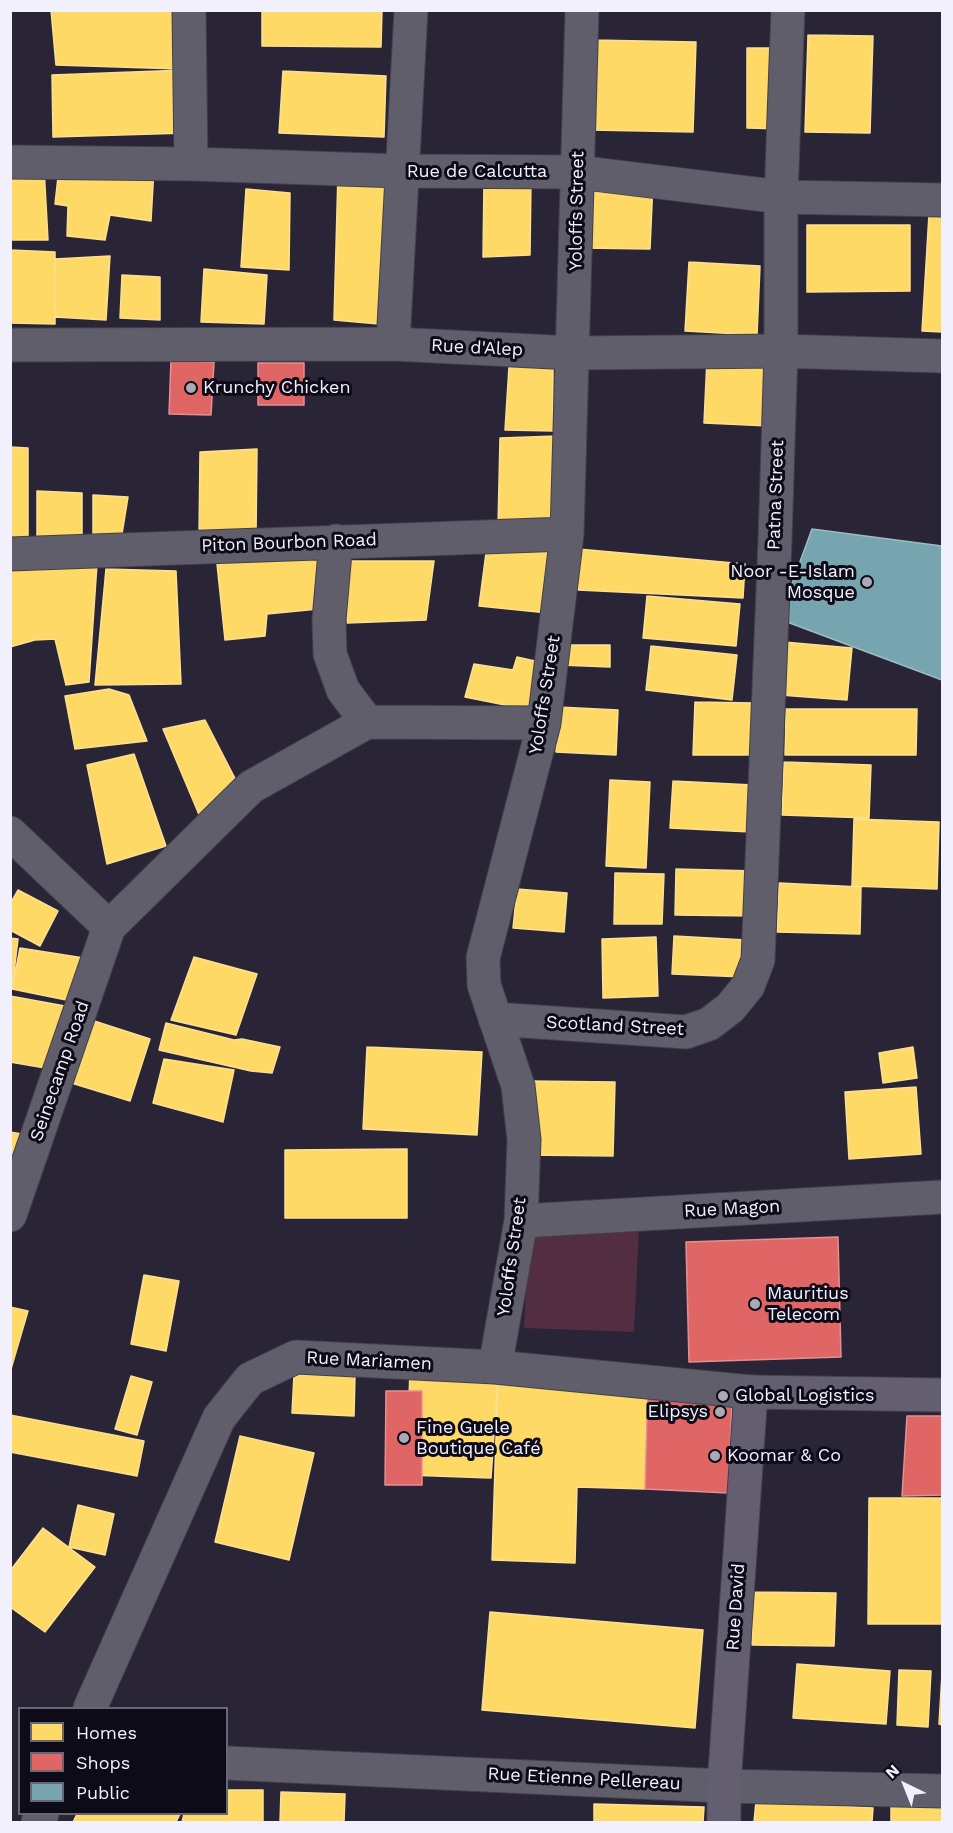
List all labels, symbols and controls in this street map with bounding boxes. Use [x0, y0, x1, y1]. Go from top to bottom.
street label: Yoloffs Street [565, 151, 589, 271]
street label: Rue de Calcutta [407, 161, 547, 183]
street label: Rue d'Alep [430, 335, 524, 361]
place label: Krunchy Chicken [203, 377, 351, 399]
marker: Krunchy Chicken [184, 381, 198, 395]
street label: Patna Street [763, 440, 789, 550]
street label: Piton Bourbon Road [201, 529, 377, 557]
place label: Noor -E-Islam Mosque [730, 561, 855, 604]
marker: Noor -E-Islam Mosque [860, 575, 874, 589]
street label: Yoloffs Street [525, 634, 565, 756]
street label: Seinecamp Road [26, 998, 94, 1144]
street label: Scotland Street [545, 1012, 685, 1040]
street label: Yoloffs Street [493, 1196, 531, 1318]
street label: Rue Magon [683, 1196, 781, 1222]
place label: Mauritius Telecom [767, 1283, 849, 1326]
marker: Mauritius Telecom [748, 1297, 762, 1311]
street label: Rue Mariamen [306, 1347, 432, 1375]
place label: Global Logistics [735, 1385, 874, 1407]
marker: Global Logistics [716, 1389, 730, 1403]
place label: Elipsys [647, 1401, 708, 1423]
marker: Elipsys [713, 1405, 727, 1419]
place label: Fine Guele Boutique Café [416, 1417, 541, 1460]
marker: Fine Guele Boutique Café [397, 1431, 411, 1445]
place label: Koomar & Co [727, 1445, 841, 1467]
marker: Koomar & Co [708, 1449, 722, 1463]
street label: Rue David [722, 1563, 750, 1651]
legend [18, 1707, 228, 1815]
text: Homes [76, 1722, 137, 1743]
text: Shops [76, 1752, 130, 1773]
north arrow [875, 1755, 935, 1815]
text: N [882, 1760, 903, 1782]
street label: Rue Etienne Pellereau [487, 1763, 681, 1795]
text: Public [76, 1782, 130, 1803]

